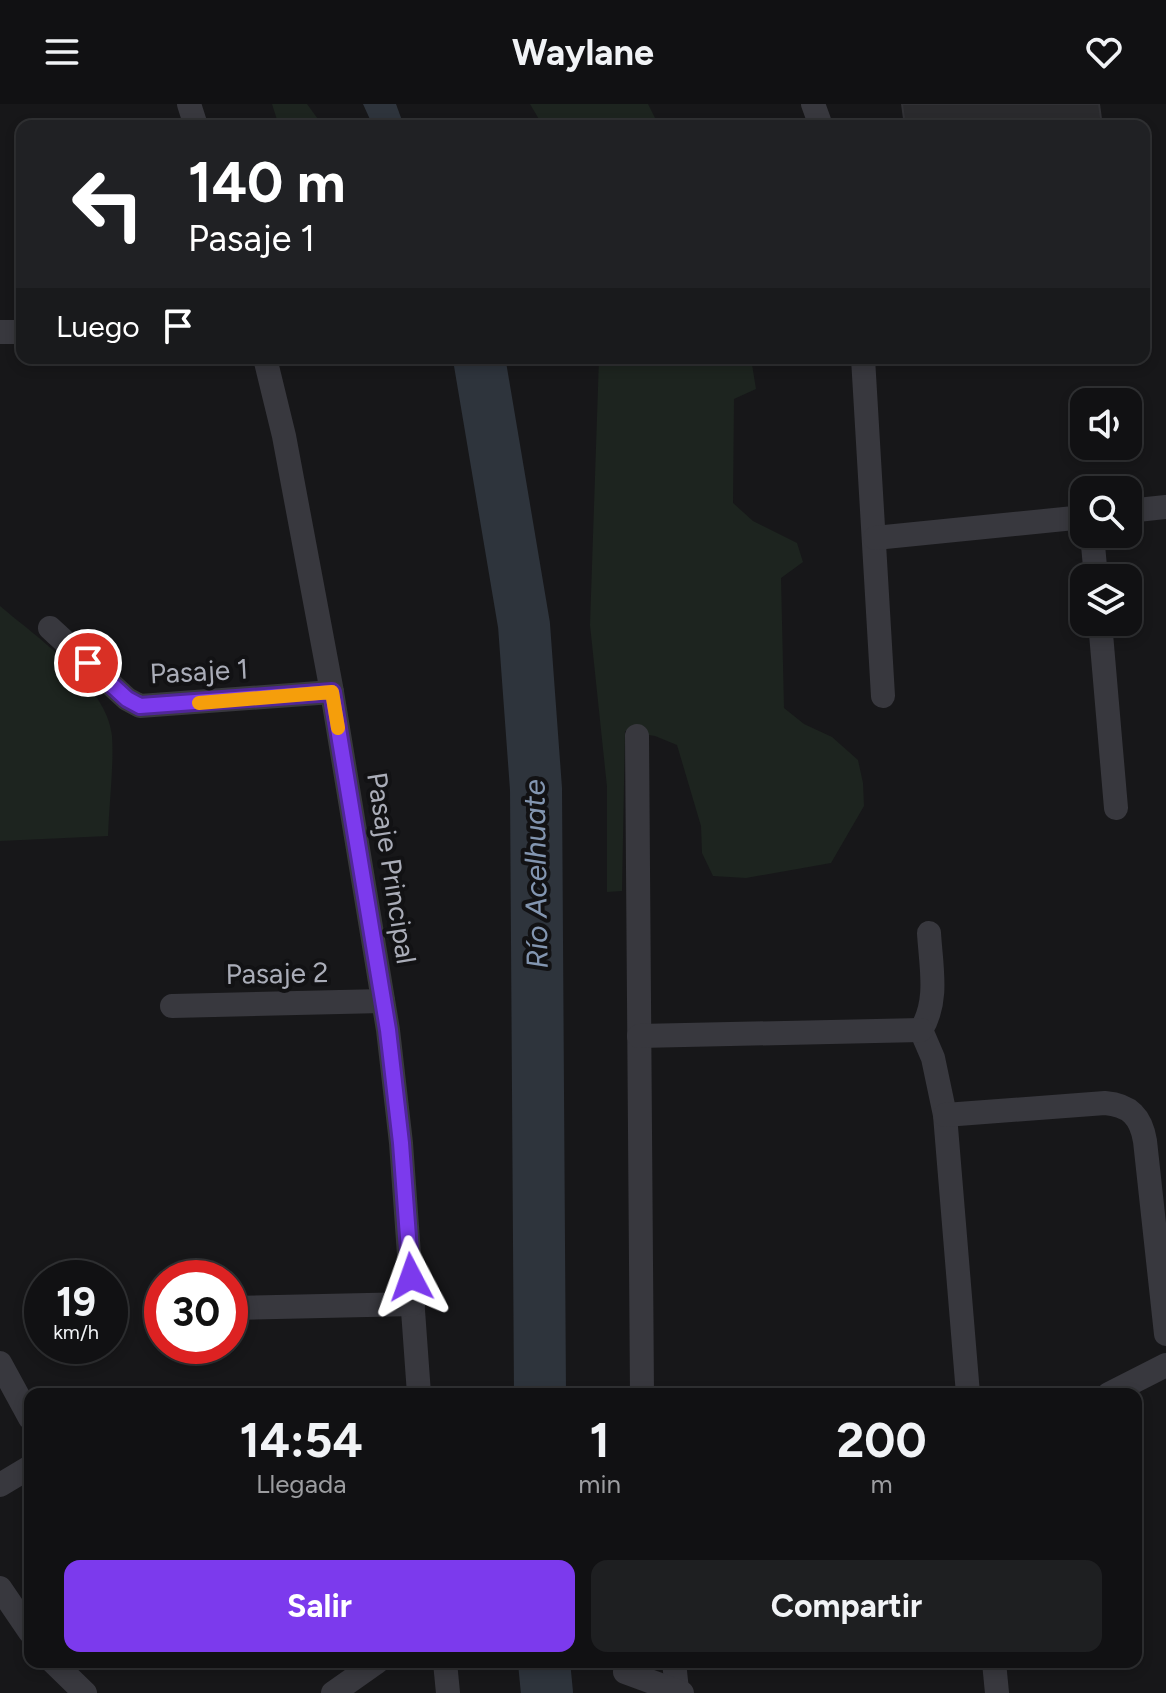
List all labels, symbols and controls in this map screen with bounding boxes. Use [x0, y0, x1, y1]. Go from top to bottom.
icon: menu [40, 30, 84, 74]
icon: heart [1082, 30, 1126, 74]
text: Waylane [512, 31, 654, 74]
text: 140 m [188, 149, 346, 216]
icon: left [56, 152, 160, 256]
text: Pasaje 1 [188, 217, 315, 260]
icon: arrive [156, 304, 200, 348]
text: Luego [56, 308, 140, 345]
map controls [1070, 388, 1142, 636]
button: sound [1070, 388, 1142, 460]
button: search [1070, 476, 1142, 548]
button: layers [1070, 564, 1142, 636]
pin [54, 629, 122, 697]
icon: arrive [66, 641, 110, 685]
street label: Pasaje 1 [149, 651, 249, 691]
street label: Pasaje Principal [360, 770, 424, 966]
water label: Río Acelhuate [515, 779, 556, 969]
street label: Pasaje 2 [225, 955, 329, 991]
position arrow [369, 1235, 453, 1319]
speed limit sign: 30 [144, 1260, 248, 1364]
text: 19 [56, 1278, 96, 1326]
text: km/h [53, 1320, 99, 1344]
text: 14:54 [239, 1411, 363, 1469]
text: 1 [590, 1411, 610, 1469]
text: 200 [837, 1411, 927, 1469]
text: Llegada [256, 1468, 346, 1500]
text: min [578, 1468, 621, 1500]
text: m [870, 1468, 893, 1500]
button: Salir [64, 1560, 575, 1652]
button: Compartir [591, 1560, 1102, 1652]

